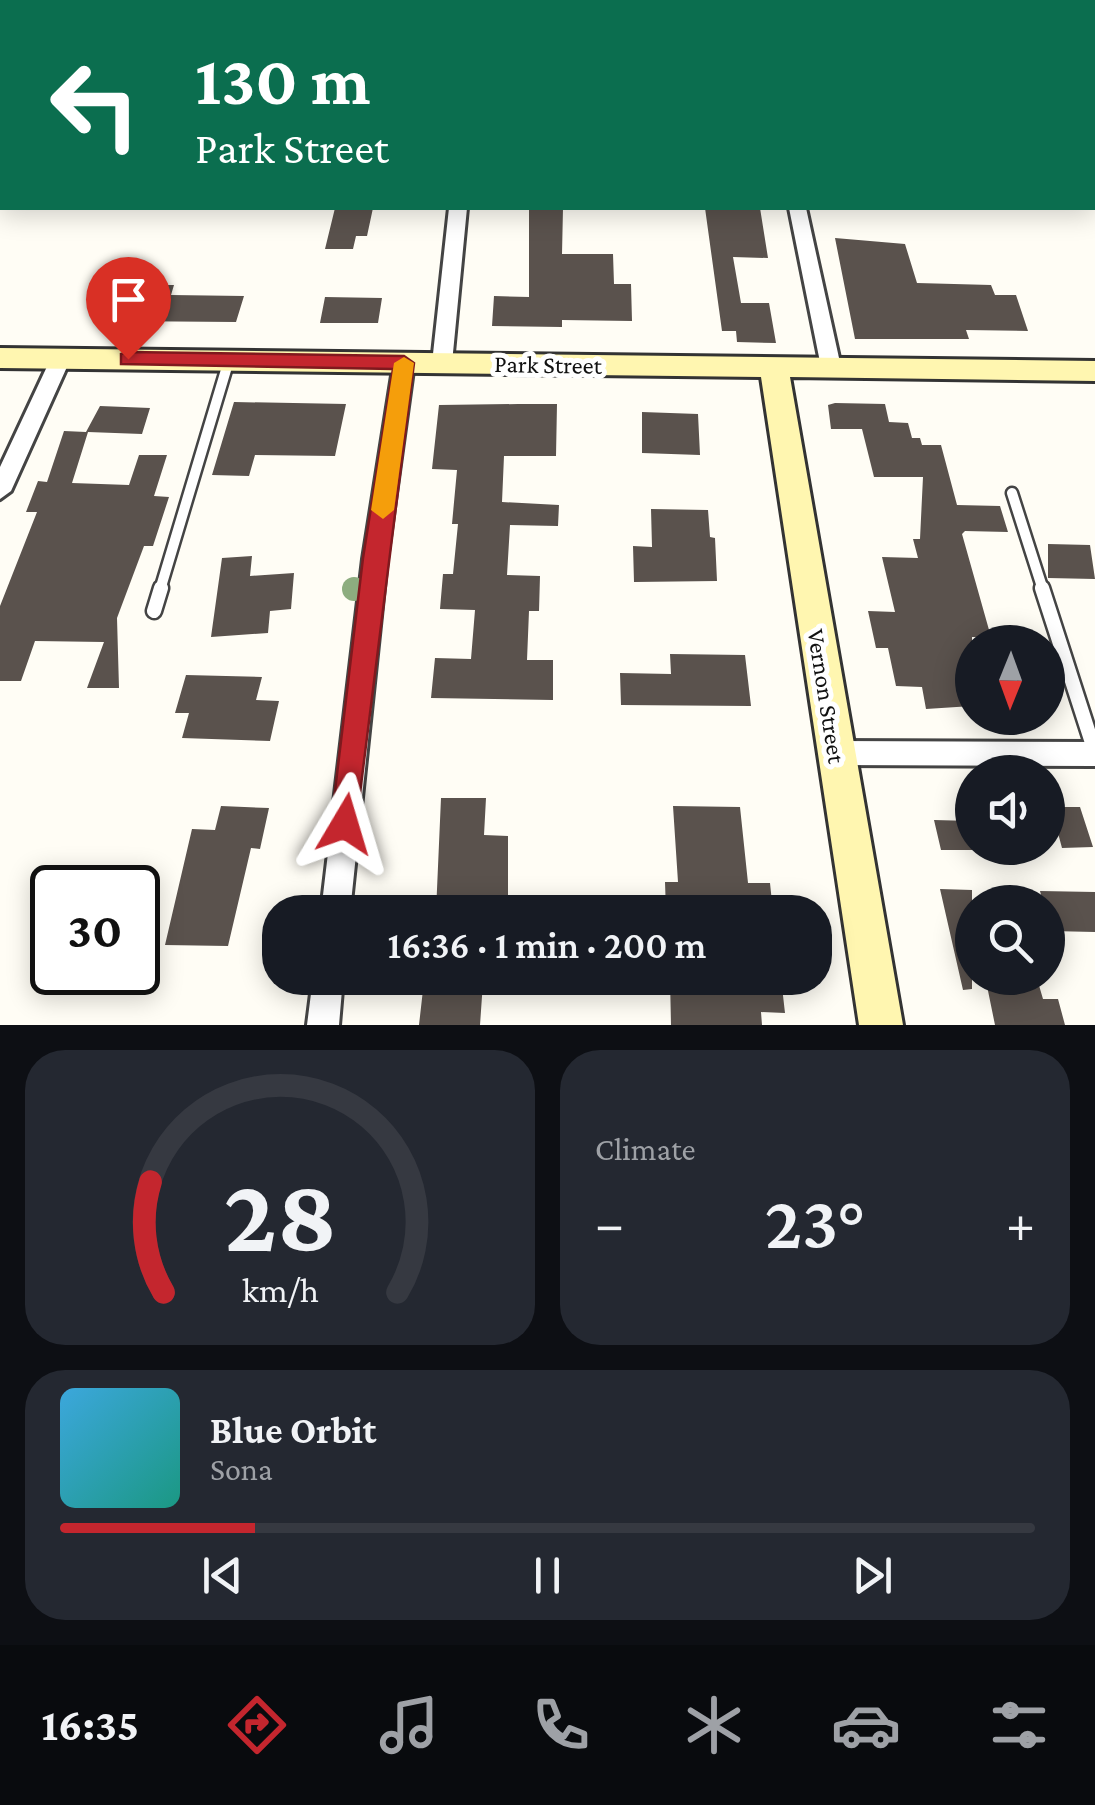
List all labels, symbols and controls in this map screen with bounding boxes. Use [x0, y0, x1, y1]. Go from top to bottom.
icon: left [30, 40, 160, 170]
text: 130 m [195, 41, 371, 119]
text: Park Street [195, 123, 389, 173]
pin [86, 257, 171, 360]
icon: arrive [101, 272, 156, 327]
street label: Park Street [494, 350, 603, 379]
north arrow [955, 625, 1065, 735]
map controls [955, 625, 1065, 995]
street label: Vernon Street [803, 627, 851, 766]
button: sound [955, 755, 1065, 865]
position arrow [293, 772, 397, 876]
speed limit sign: 30 [30, 865, 160, 995]
button: search [955, 885, 1065, 995]
text: 16:36 · 1 min · 200 m [388, 924, 706, 966]
text: Climate [595, 1131, 696, 1167]
text: 28 [223, 1157, 337, 1272]
text: 23° [765, 1181, 865, 1264]
text: − [595, 1193, 624, 1254]
text: + [1006, 1193, 1035, 1254]
text: km/h [241, 1270, 319, 1310]
text: Blue Orbit [210, 1409, 377, 1451]
text: Sona [210, 1451, 273, 1487]
icon: previous [195, 1548, 250, 1603]
icon: pause [520, 1548, 575, 1603]
icon: next [845, 1548, 900, 1603]
icon: directions [222, 1690, 292, 1760]
icon: music [374, 1690, 444, 1760]
icon: phone [526, 1690, 596, 1760]
icon: climate [679, 1690, 749, 1760]
icon: car [831, 1690, 901, 1760]
icon: filters [984, 1690, 1054, 1760]
text: 16:35 [41, 1700, 139, 1750]

